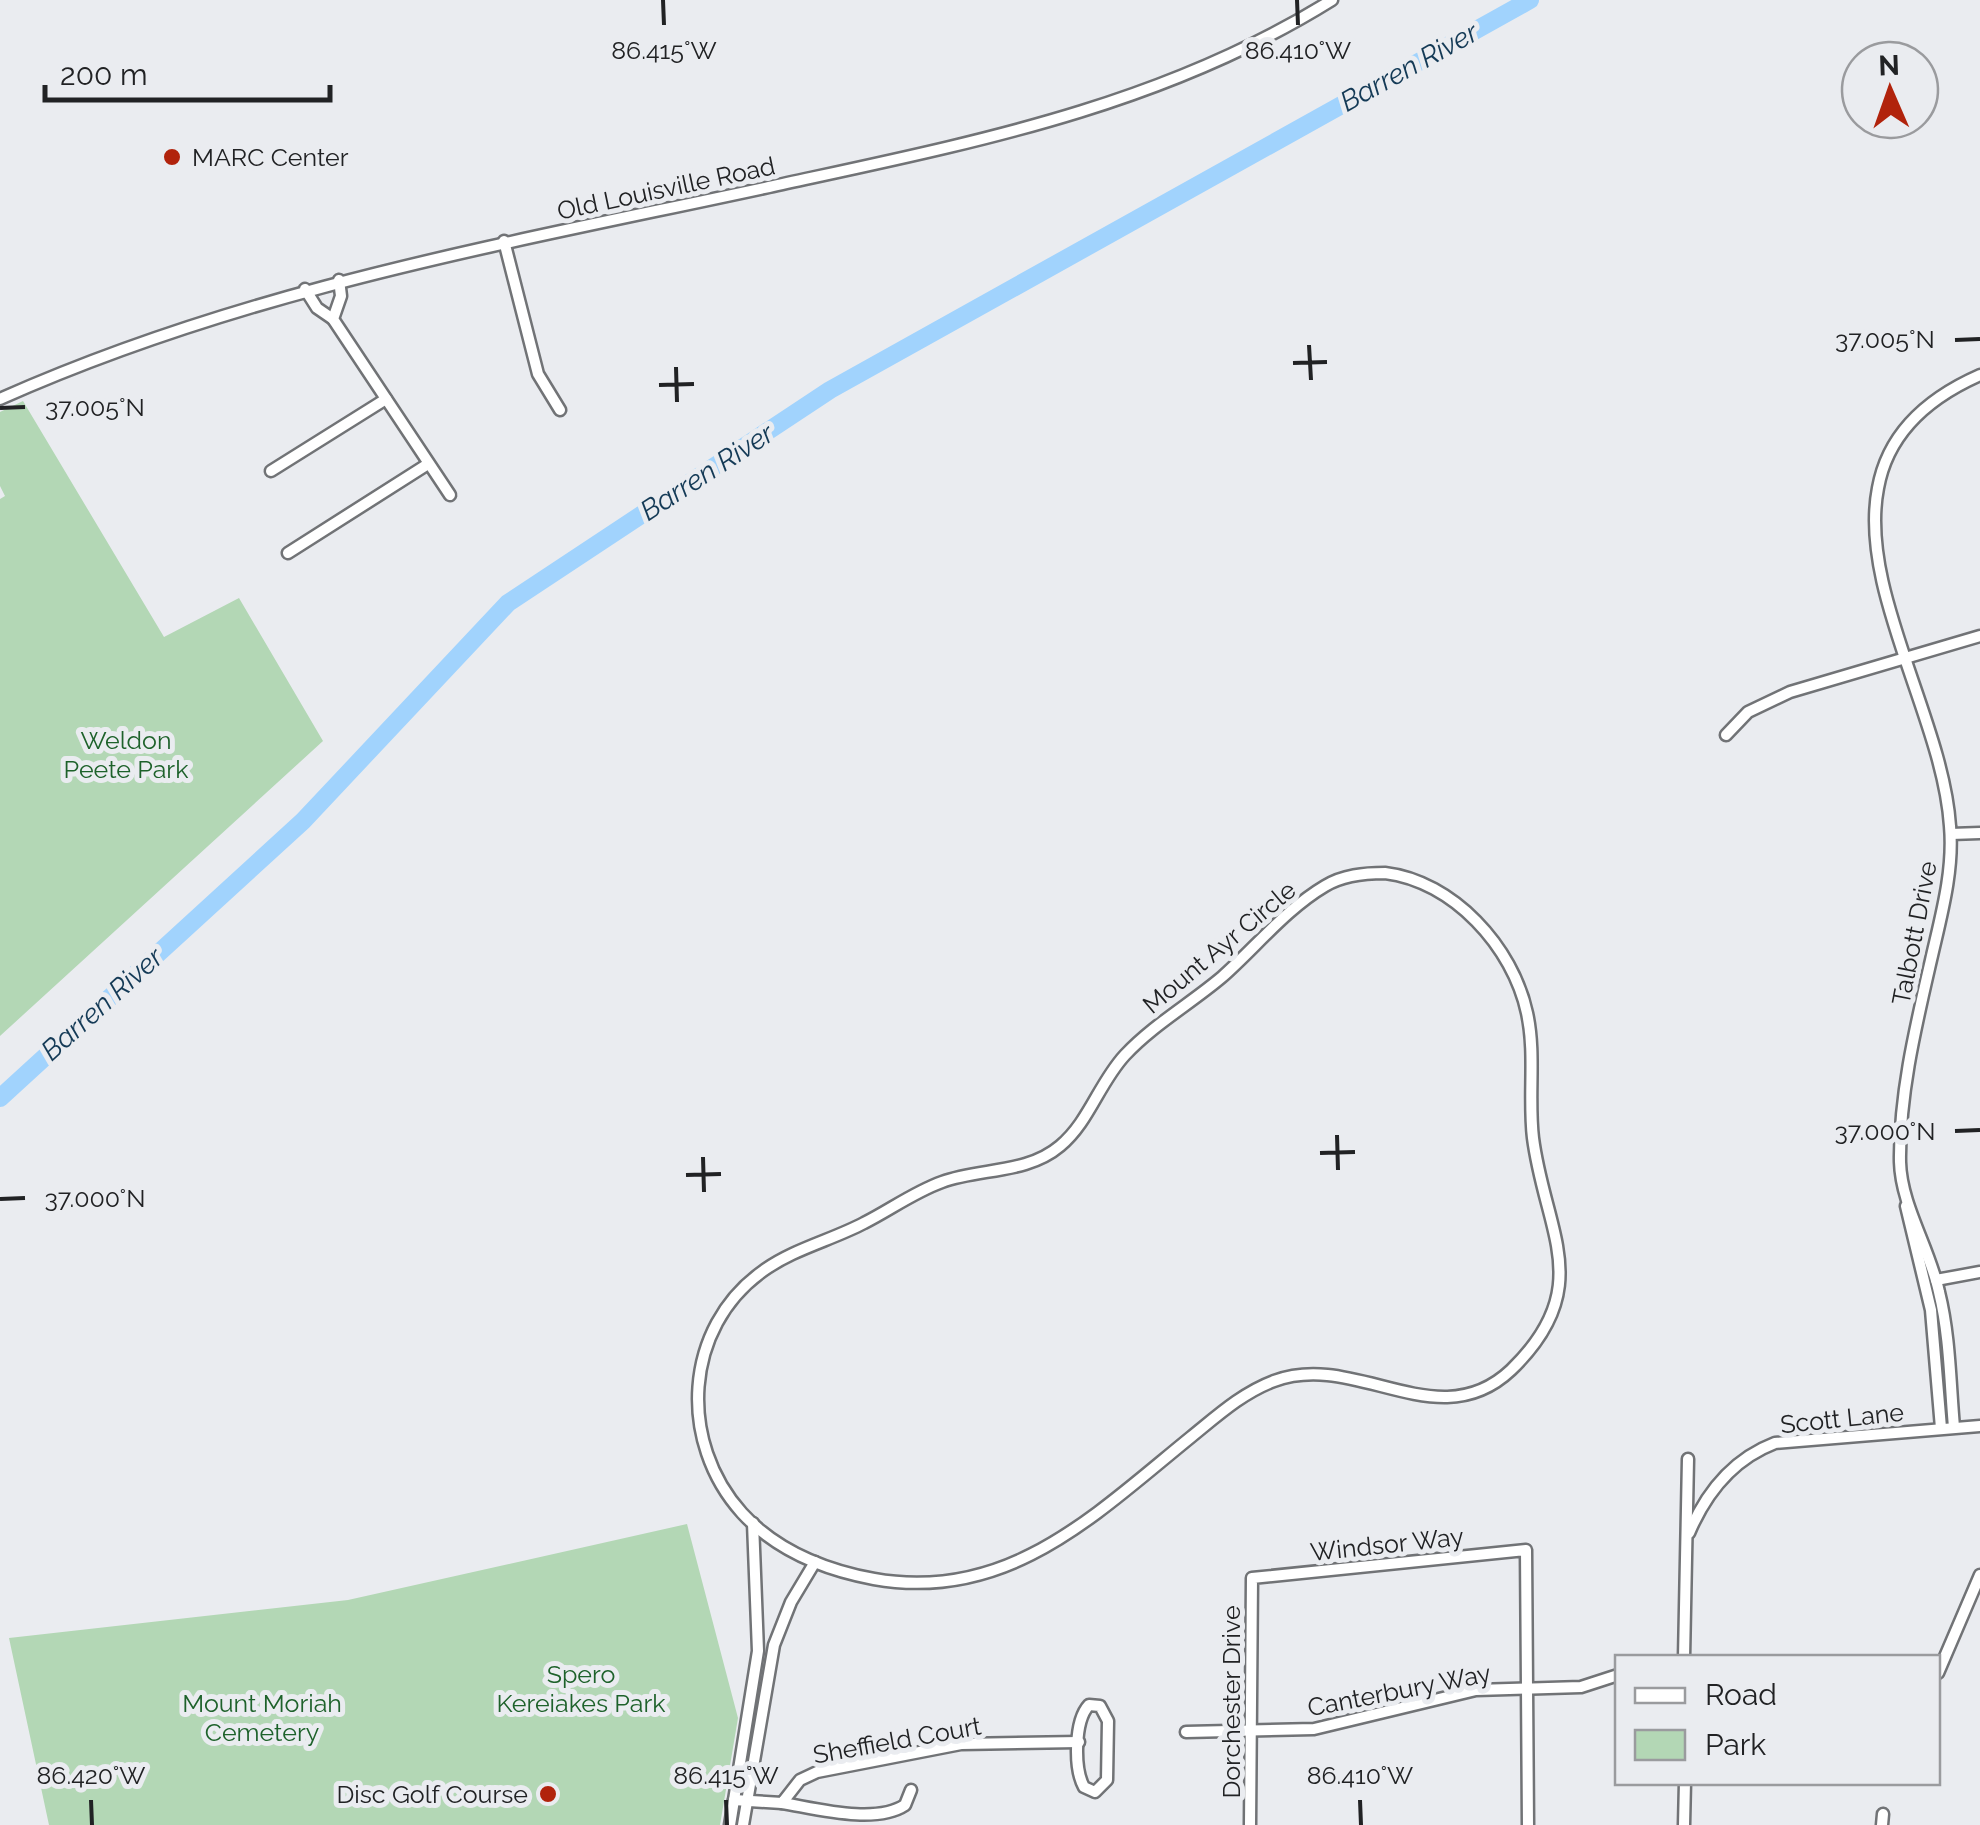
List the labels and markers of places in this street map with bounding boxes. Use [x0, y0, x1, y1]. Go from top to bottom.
place label: MARC Center [192, 142, 349, 172]
marker: MARC Center [161, 146, 183, 168]
place label: Disc Golf Course [336, 1779, 528, 1809]
marker: Disc Golf Course [537, 1783, 559, 1805]

